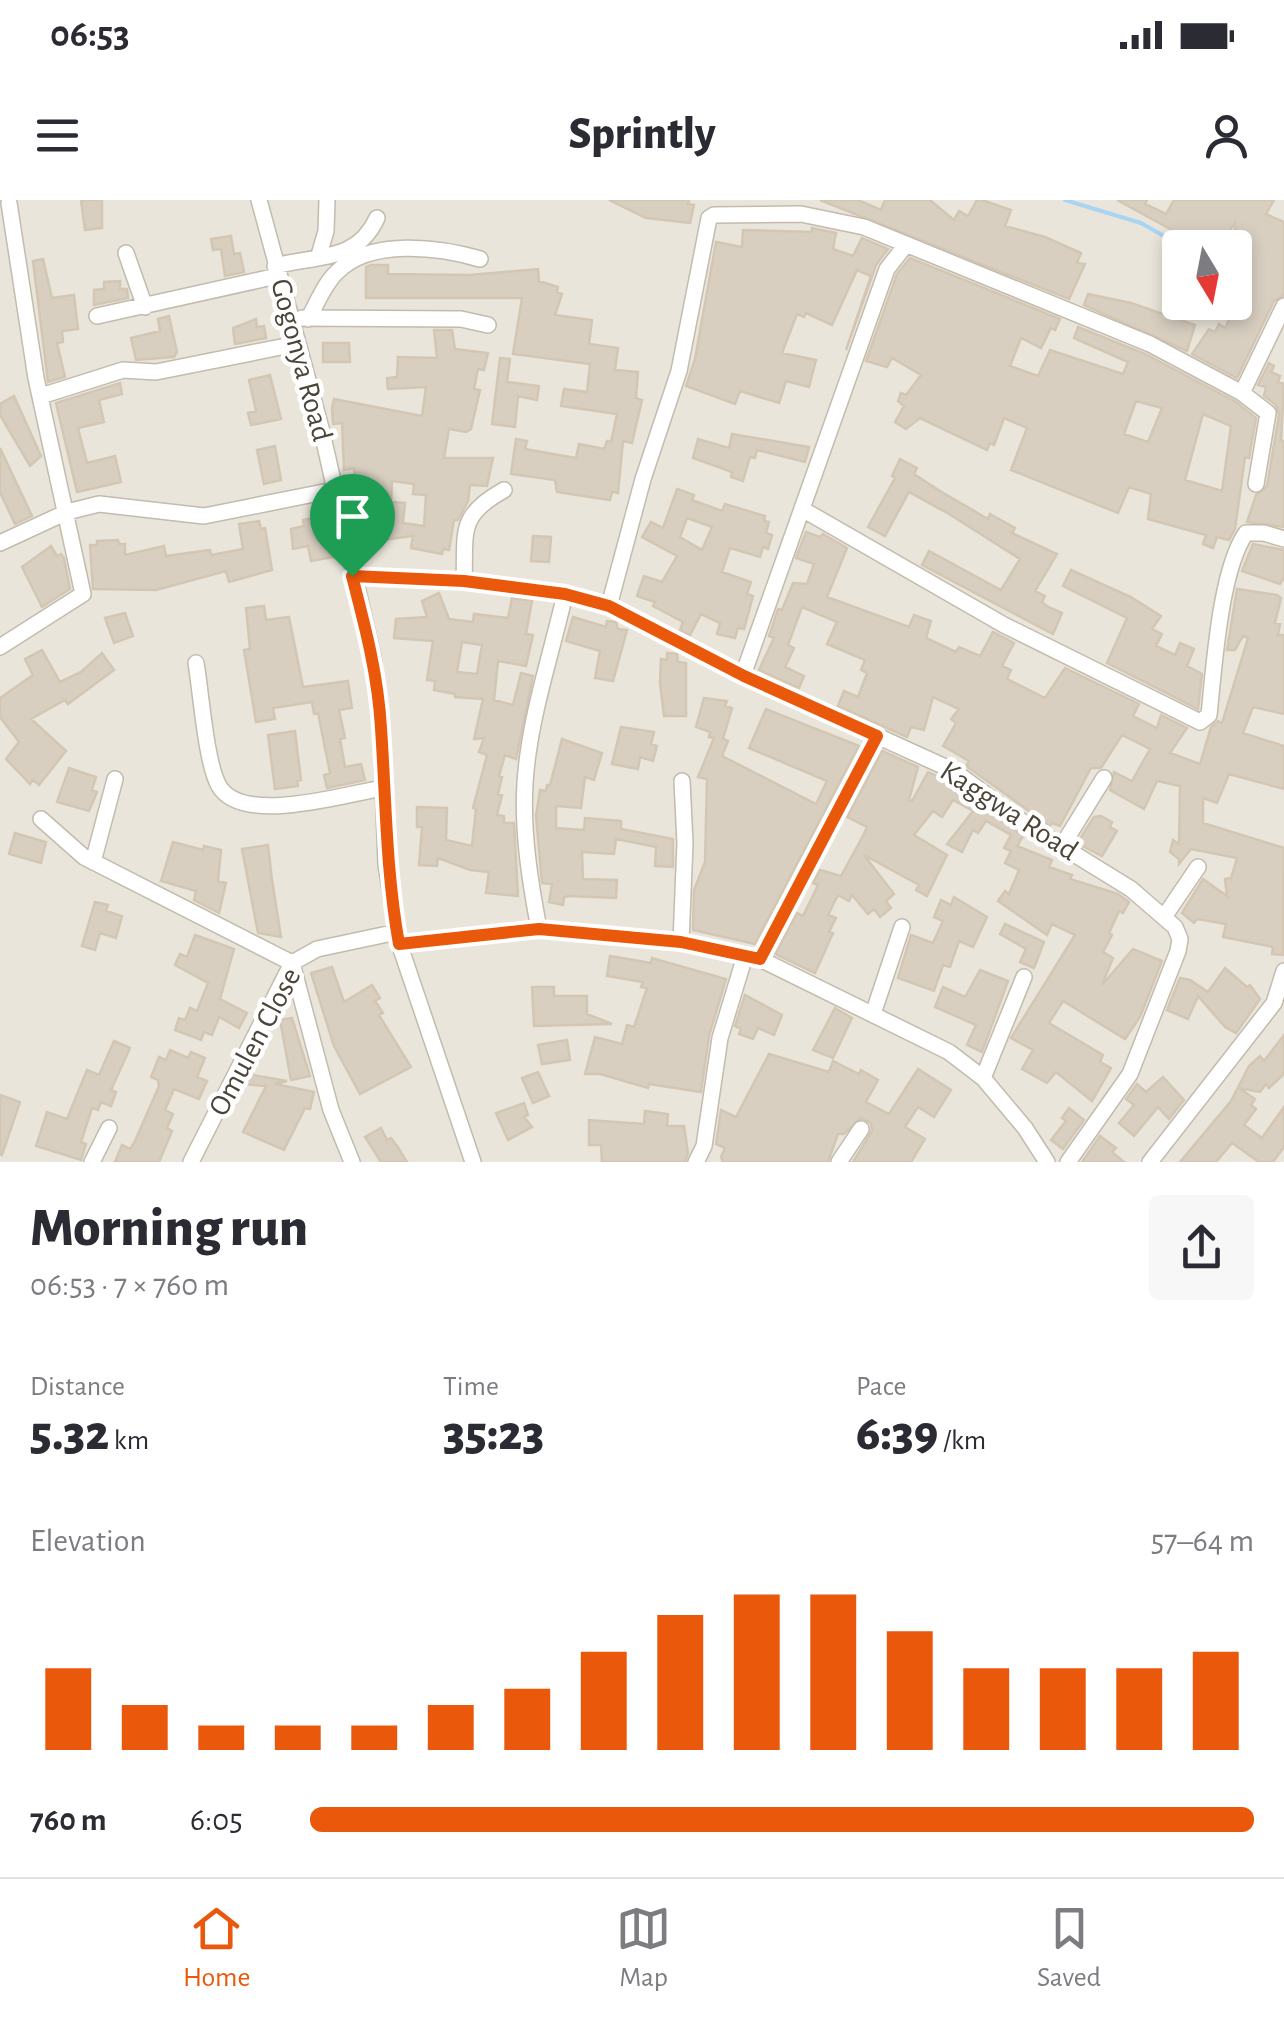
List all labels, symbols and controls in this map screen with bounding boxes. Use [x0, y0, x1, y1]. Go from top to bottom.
text: 06:53 [50, 16, 130, 54]
icon: menu [30, 108, 85, 163]
icon: person [1199, 108, 1254, 163]
text: Sprintly [568, 112, 716, 157]
north arrow [1162, 230, 1252, 320]
map controls [1162, 230, 1252, 320]
street label: Gogonya Road [265, 276, 337, 444]
pin [310, 474, 395, 577]
icon: arrive [325, 489, 380, 544]
street label: Kaggwa Road [935, 756, 1083, 866]
street label: Omulen Close [204, 963, 306, 1121]
button: share [1149, 1195, 1254, 1300]
text: Morning run [30, 1201, 308, 1256]
text: 06:53 · 7 × 760 m [30, 1269, 229, 1301]
text: Distance [30, 1373, 125, 1401]
text: Time [443, 1373, 499, 1401]
text: Pace [856, 1373, 906, 1401]
text: 5.32 [30, 1409, 109, 1459]
text: 35:23 [443, 1409, 544, 1459]
text: 6:39 [856, 1409, 938, 1459]
text: km [109, 1427, 149, 1455]
text: /km [938, 1427, 986, 1455]
text: Elevation [30, 1525, 146, 1557]
text: 57–64 m [1151, 1525, 1254, 1557]
text: 760 m [30, 1804, 107, 1836]
text: 6:05 [190, 1804, 243, 1836]
tab: Home [183, 1901, 250, 1995]
tab: Map [616, 1901, 671, 1995]
tab: Saved [1037, 1901, 1101, 1995]

